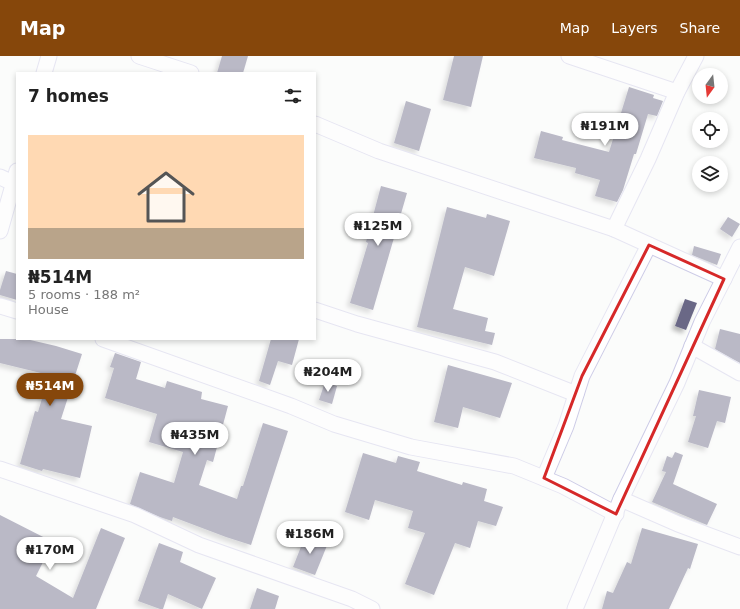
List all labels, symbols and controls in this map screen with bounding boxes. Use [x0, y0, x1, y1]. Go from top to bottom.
text: Map [20, 17, 65, 39]
text: Map [560, 20, 589, 36]
text: Layers [611, 20, 658, 36]
text: Share [680, 20, 720, 36]
north arrow [692, 68, 728, 104]
map controls [692, 68, 728, 192]
icon: filters [282, 85, 304, 107]
text: 7 homes [28, 86, 109, 106]
button: locate [692, 112, 728, 148]
pin: ₦191M [577, 113, 633, 147]
text: ₦191M [580, 118, 630, 133]
button: layers [692, 156, 728, 192]
icon: home [130, 161, 202, 233]
pin: ₦125M [350, 213, 406, 247]
text: ₦125M [353, 218, 403, 233]
text: ₦514M [28, 267, 92, 287]
text: 5 rooms · 188 m² [28, 287, 140, 302]
text: House [28, 302, 69, 317]
pin: ₦204M [300, 359, 356, 393]
text: ₦204M [303, 364, 353, 379]
pin: ₦514M [22, 373, 78, 407]
text: ₦514M [25, 378, 75, 393]
pin: ₦435M [167, 422, 223, 456]
text: ₦435M [170, 427, 220, 442]
pin: ₦186M [282, 521, 338, 555]
text: ₦186M [285, 526, 335, 541]
pin: ₦170M [22, 537, 78, 571]
text: ₦170M [25, 542, 75, 557]

